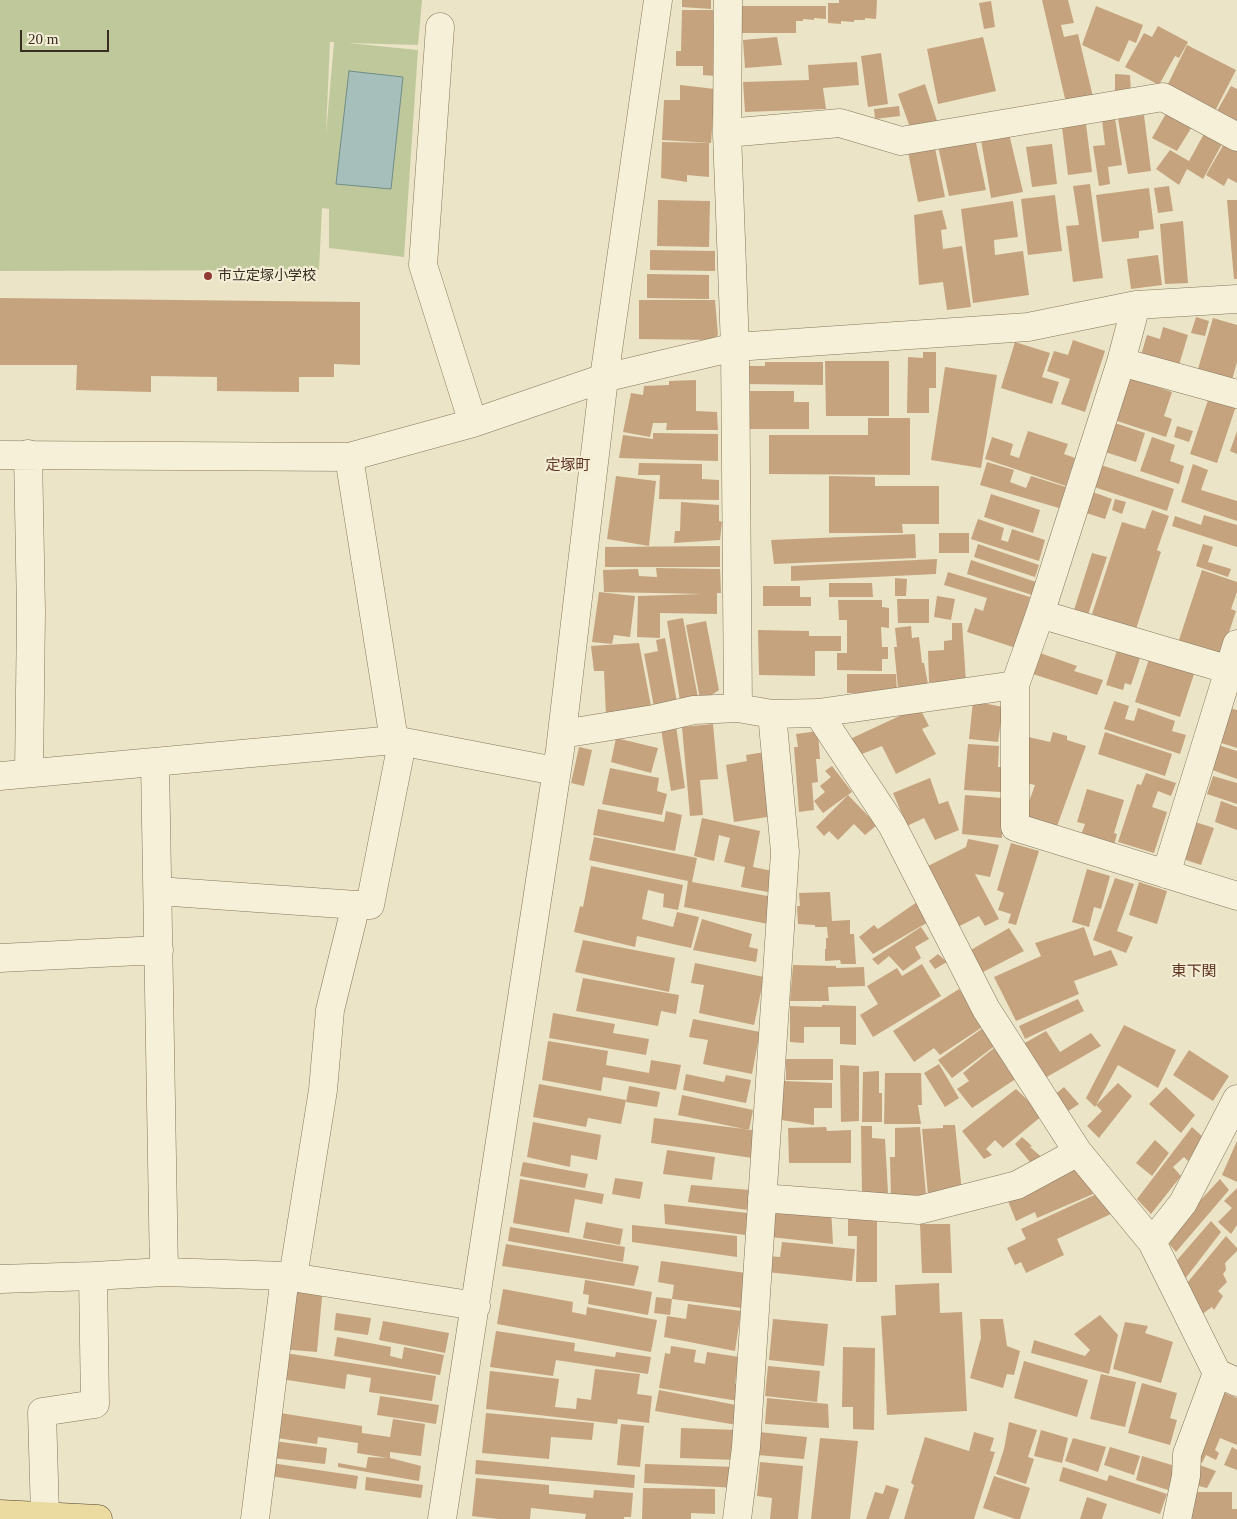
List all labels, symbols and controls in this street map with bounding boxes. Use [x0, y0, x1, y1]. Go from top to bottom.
scale bar [22, 20, 111, 52]
text: 20 m [28, 31, 58, 47]
place label: 市立定塚小学校 [218, 268, 316, 284]
marker: 市立定塚小学校 [202, 270, 214, 282]
district label: 定塚町 [546, 457, 590, 475]
district label: 東下関 [1172, 963, 1216, 981]

